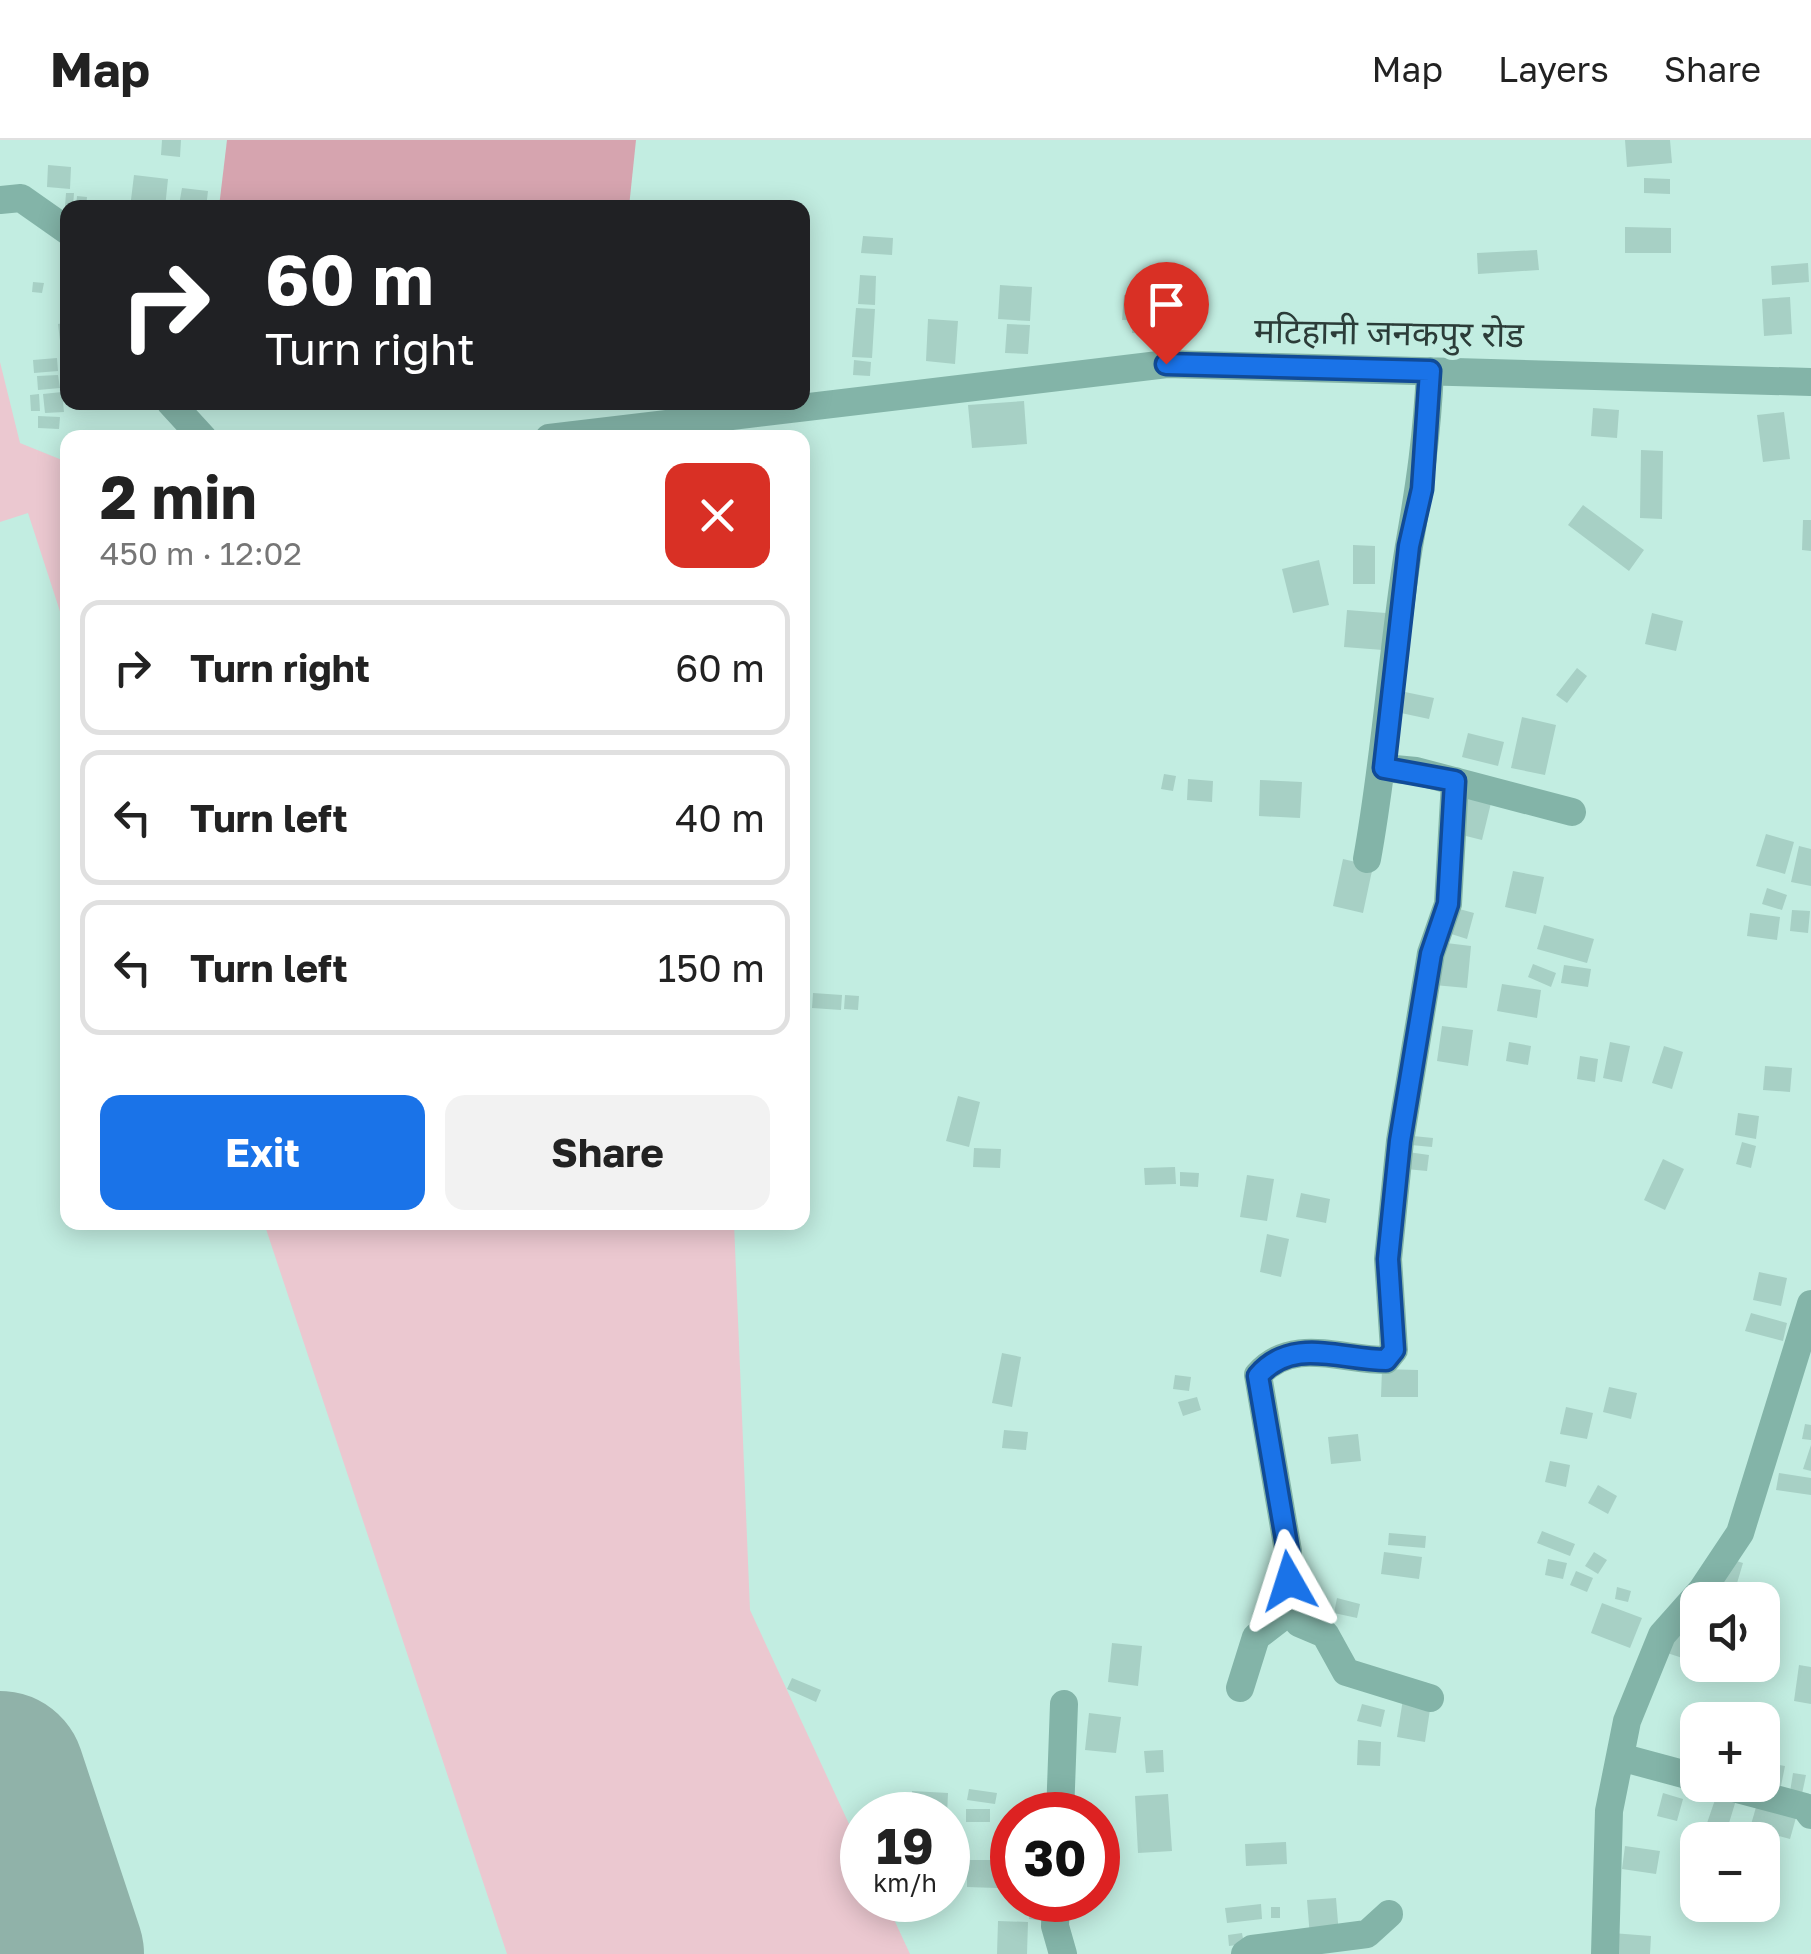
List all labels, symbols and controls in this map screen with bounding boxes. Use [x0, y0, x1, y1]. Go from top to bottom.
text: Map [50, 40, 150, 98]
text: Map [1372, 48, 1443, 90]
text: Layers [1498, 48, 1609, 90]
text: Share [1664, 48, 1761, 90]
text: 60 m [265, 236, 434, 320]
icon: right [100, 240, 230, 370]
pin [1124, 262, 1209, 365]
icon: arrive [1139, 277, 1194, 332]
street label: मटिहानी जनकपुर रोड [1254, 309, 1526, 356]
text: Turn right [265, 321, 475, 375]
text: 2 min [100, 460, 257, 532]
button: close [665, 463, 770, 568]
text: 450 m · 12:02 [100, 534, 302, 572]
icon: right [105, 640, 160, 695]
text: Turn right [190, 645, 370, 690]
text: 60 m [675, 645, 765, 690]
icon: left [105, 790, 160, 845]
text: Turn left [190, 795, 348, 840]
text: 40 m [675, 795, 765, 840]
icon: left [105, 940, 160, 995]
text: Turn left [190, 945, 348, 990]
text: 150 m [658, 945, 765, 990]
button: Exit [100, 1095, 425, 1210]
button: Share [445, 1095, 770, 1210]
position arrow [1237, 1529, 1341, 1633]
map controls [1680, 1582, 1780, 1922]
button: sound [1680, 1582, 1780, 1682]
button: + [1680, 1702, 1780, 1802]
speed limit sign: 30 [990, 1792, 1120, 1922]
text: 19 [876, 1815, 934, 1875]
button: − [1680, 1822, 1780, 1922]
text: km/h [873, 1867, 937, 1898]

